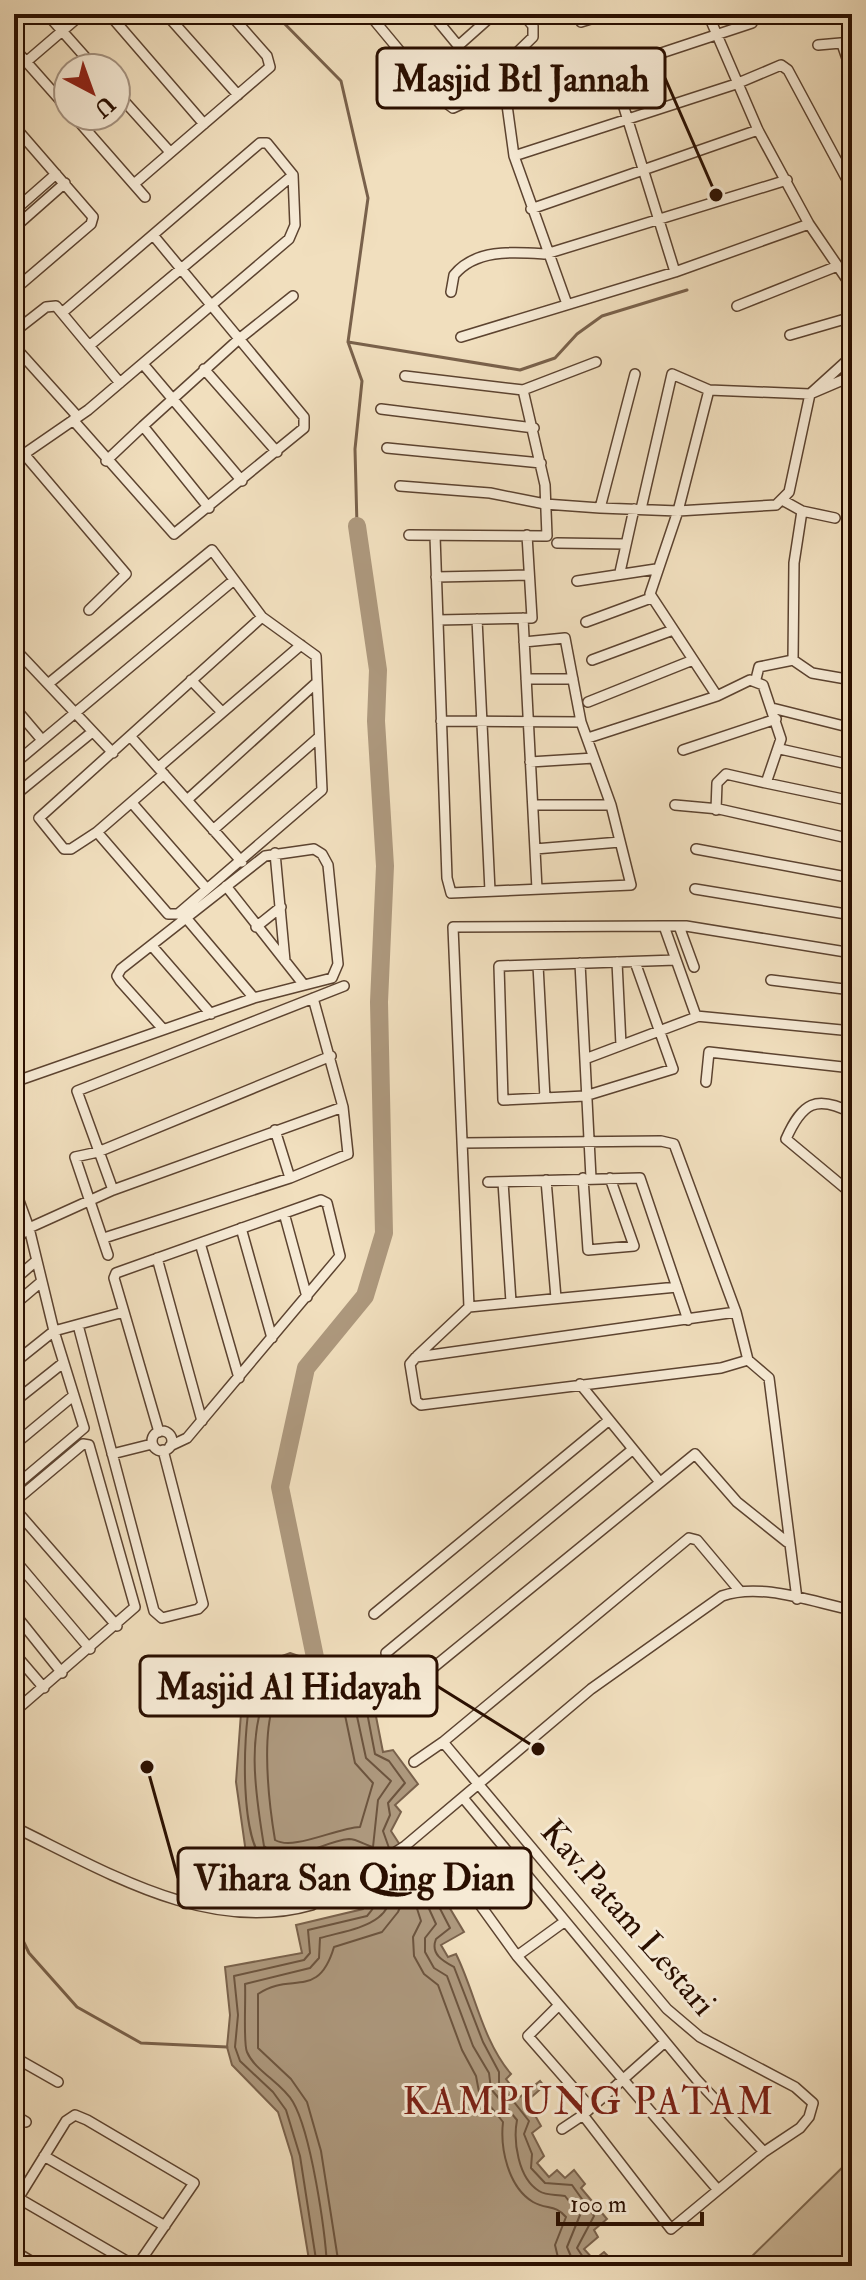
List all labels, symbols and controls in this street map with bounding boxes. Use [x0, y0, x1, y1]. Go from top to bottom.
callout: Masjid Btl Jannah [377, 48, 665, 108]
north arrow [52, 52, 132, 132]
text: Masjid Btl Jannah [392, 57, 649, 103]
text: U [88, 90, 121, 123]
callout: Masjid Al Hidayah [140, 1656, 437, 1716]
text: Masjid Al Hidayah [156, 1665, 422, 1711]
street label: Kav.Patam Lestari [531, 1811, 725, 2025]
callout: Vihara San Qing Dian [178, 1848, 531, 1908]
text: Vihara San Qing Dian [193, 1856, 515, 1901]
district label: KAMPUNG PATAM [403, 2078, 775, 2126]
scale bar [558, 2176, 702, 2226]
text: 100 m [570, 2189, 627, 2220]

